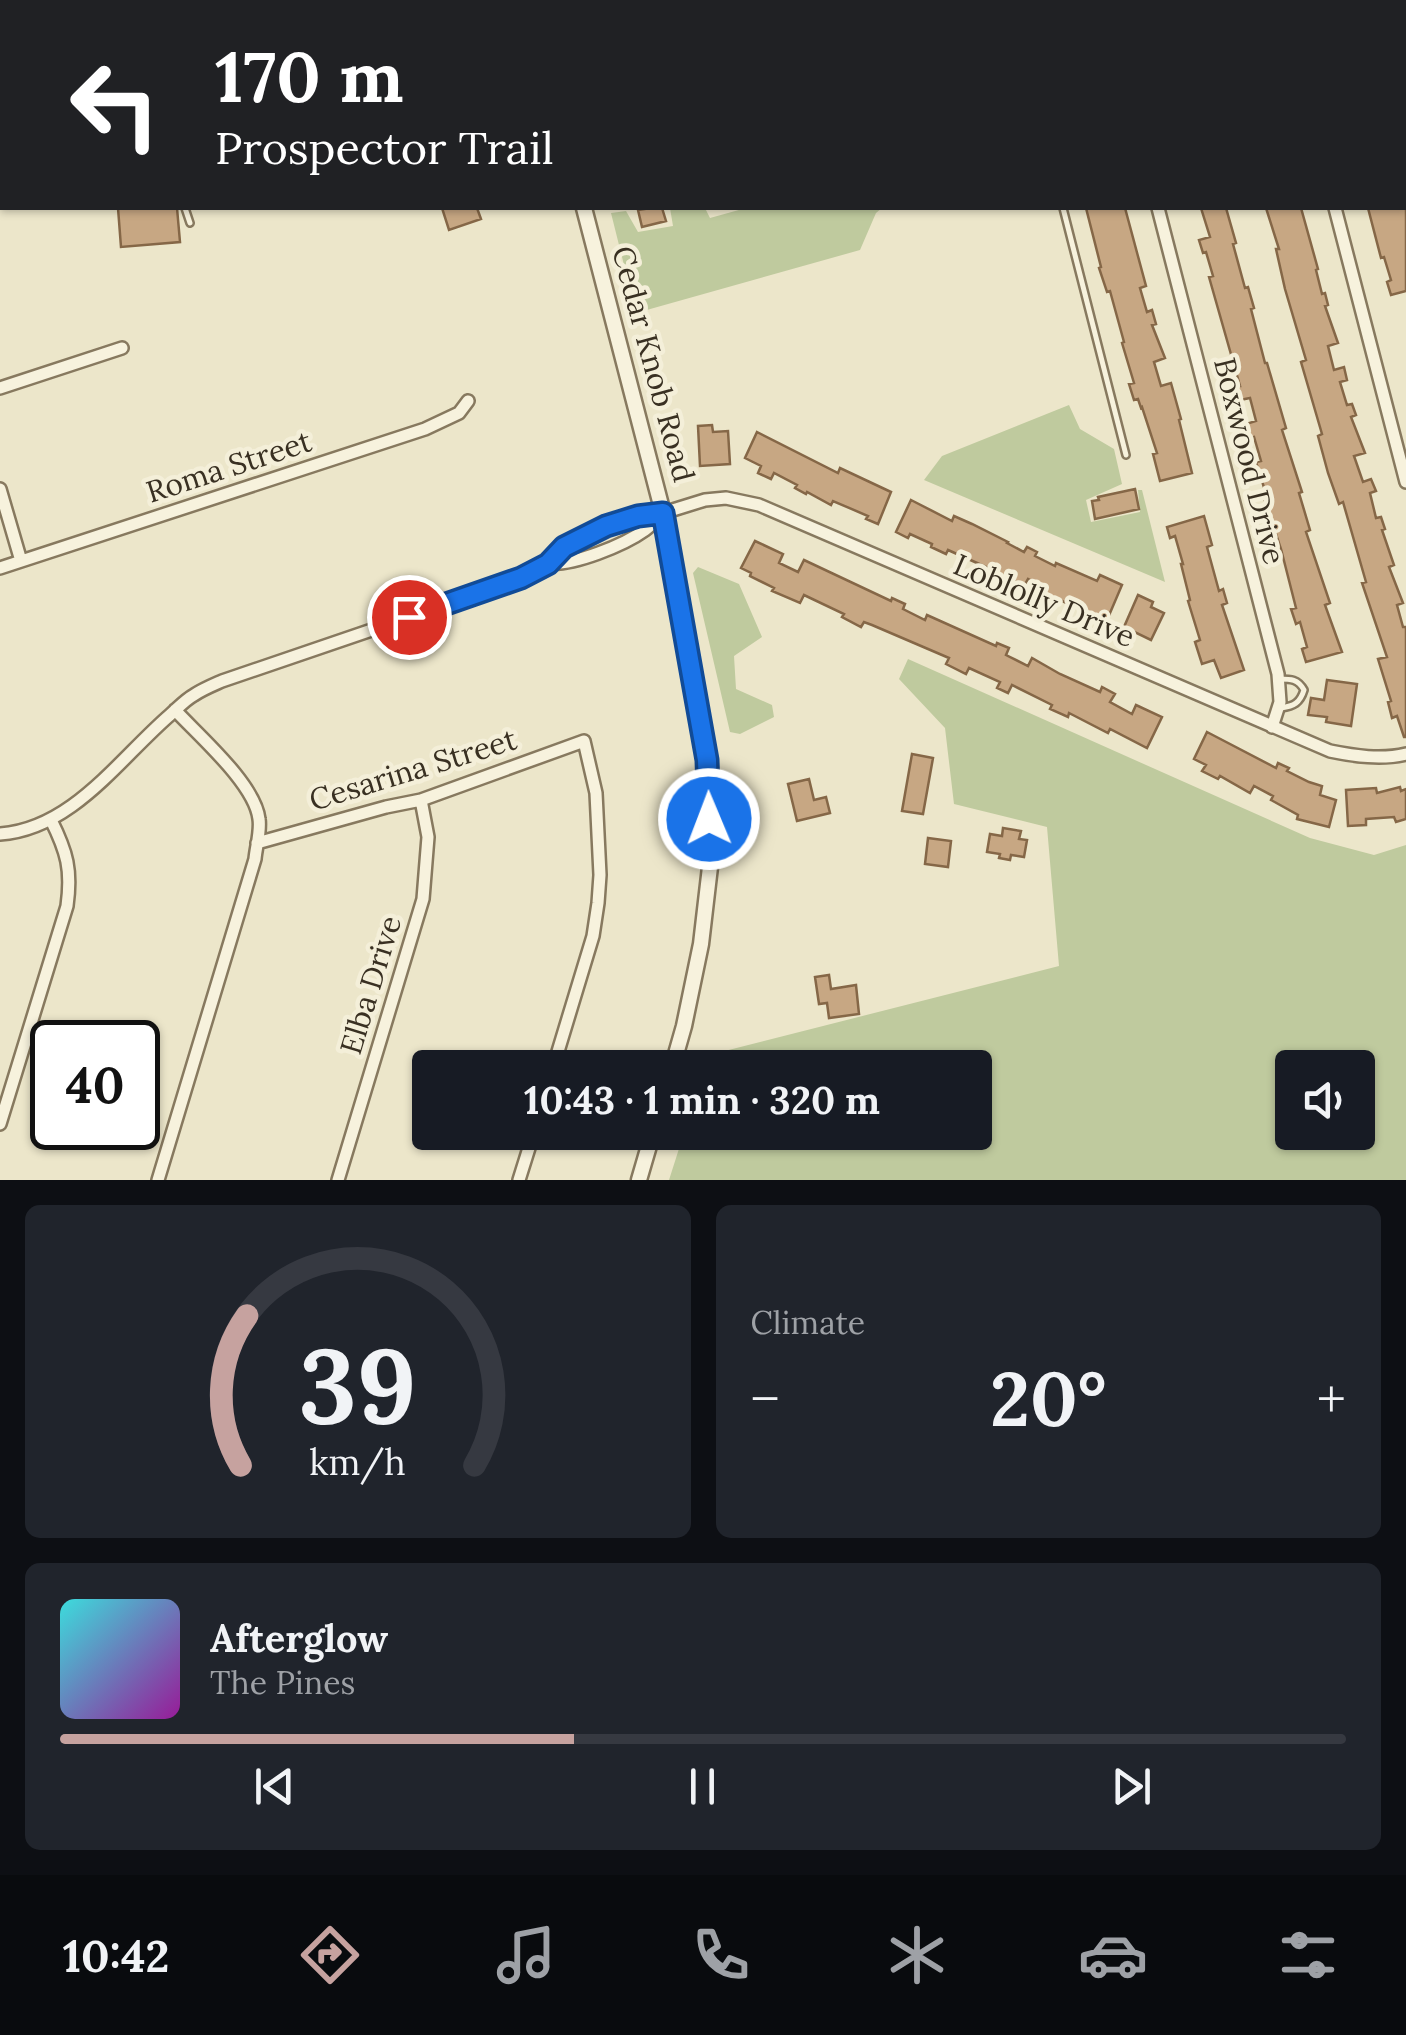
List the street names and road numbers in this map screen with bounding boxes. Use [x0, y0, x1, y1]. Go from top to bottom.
street label: Cedar Knob Road [604, 242, 704, 486]
street label: Boxwood Drive [1206, 354, 1294, 568]
street label: Roma Street [141, 421, 316, 511]
street label: Loblolly Drive [948, 545, 1141, 656]
street label: Cesarina Street [305, 719, 521, 819]
street label: Elba Drive [331, 911, 409, 1058]

